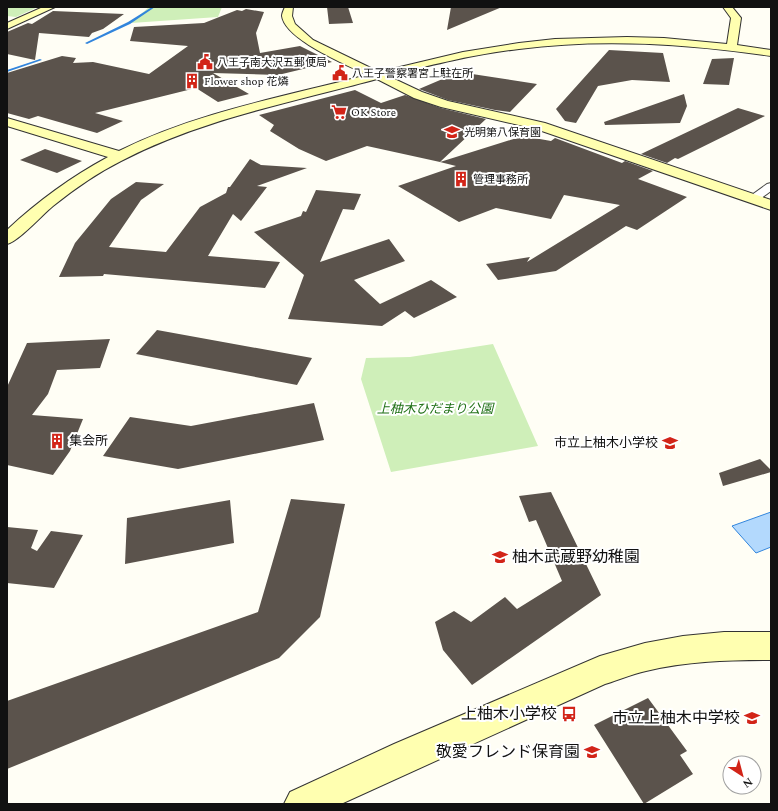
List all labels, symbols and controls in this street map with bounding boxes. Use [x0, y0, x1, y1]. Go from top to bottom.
public building icon: 八王子南大沢五郵便局 [196, 53, 214, 71]
place label: 八王子南大沢五郵便局 [217, 54, 327, 71]
public building icon: 八王子警察署宮上駐在所 [331, 64, 349, 82]
place label: 八王子警察署宮上駐在所 [352, 65, 474, 82]
building icon: Flower shop 花燐 [183, 72, 201, 90]
place label: Flower shop 花燐 [204, 73, 289, 90]
supermarket icon: OK Store [330, 103, 348, 121]
place label: OK Store [351, 104, 396, 121]
school or university icon: 光明第八保育園 [443, 123, 461, 141]
place label: 光明第八保育園 [464, 124, 541, 141]
building icon: 管理事務所 [452, 170, 470, 188]
place label: 管理事務所 [473, 171, 529, 188]
park label: 上柚木ひだまり公園 [377, 399, 495, 419]
place label: 集会所 [69, 431, 108, 451]
building icon: 集会所 [48, 432, 66, 450]
place label: 市立上柚木小学校 [554, 433, 658, 453]
school or university icon: 市立上柚木小学校 [661, 434, 679, 452]
place label: 柚木武蔵野幼稚園 [512, 545, 640, 569]
school or university icon: 柚木武蔵野幼稚園 [491, 548, 509, 566]
place label: 上柚木小学校 [461, 702, 557, 726]
bus stop icon: 上柚木小学校 [560, 705, 578, 723]
place label: 市立上柚木中学校 [612, 706, 740, 730]
school or university icon: 市立上柚木中学校 [743, 709, 761, 727]
place label: 敬愛フレンド保育園 [436, 740, 580, 764]
school or university icon: 敬愛フレンド保育園 [583, 743, 601, 761]
north arrow [722, 755, 762, 795]
text: N [739, 773, 756, 792]

